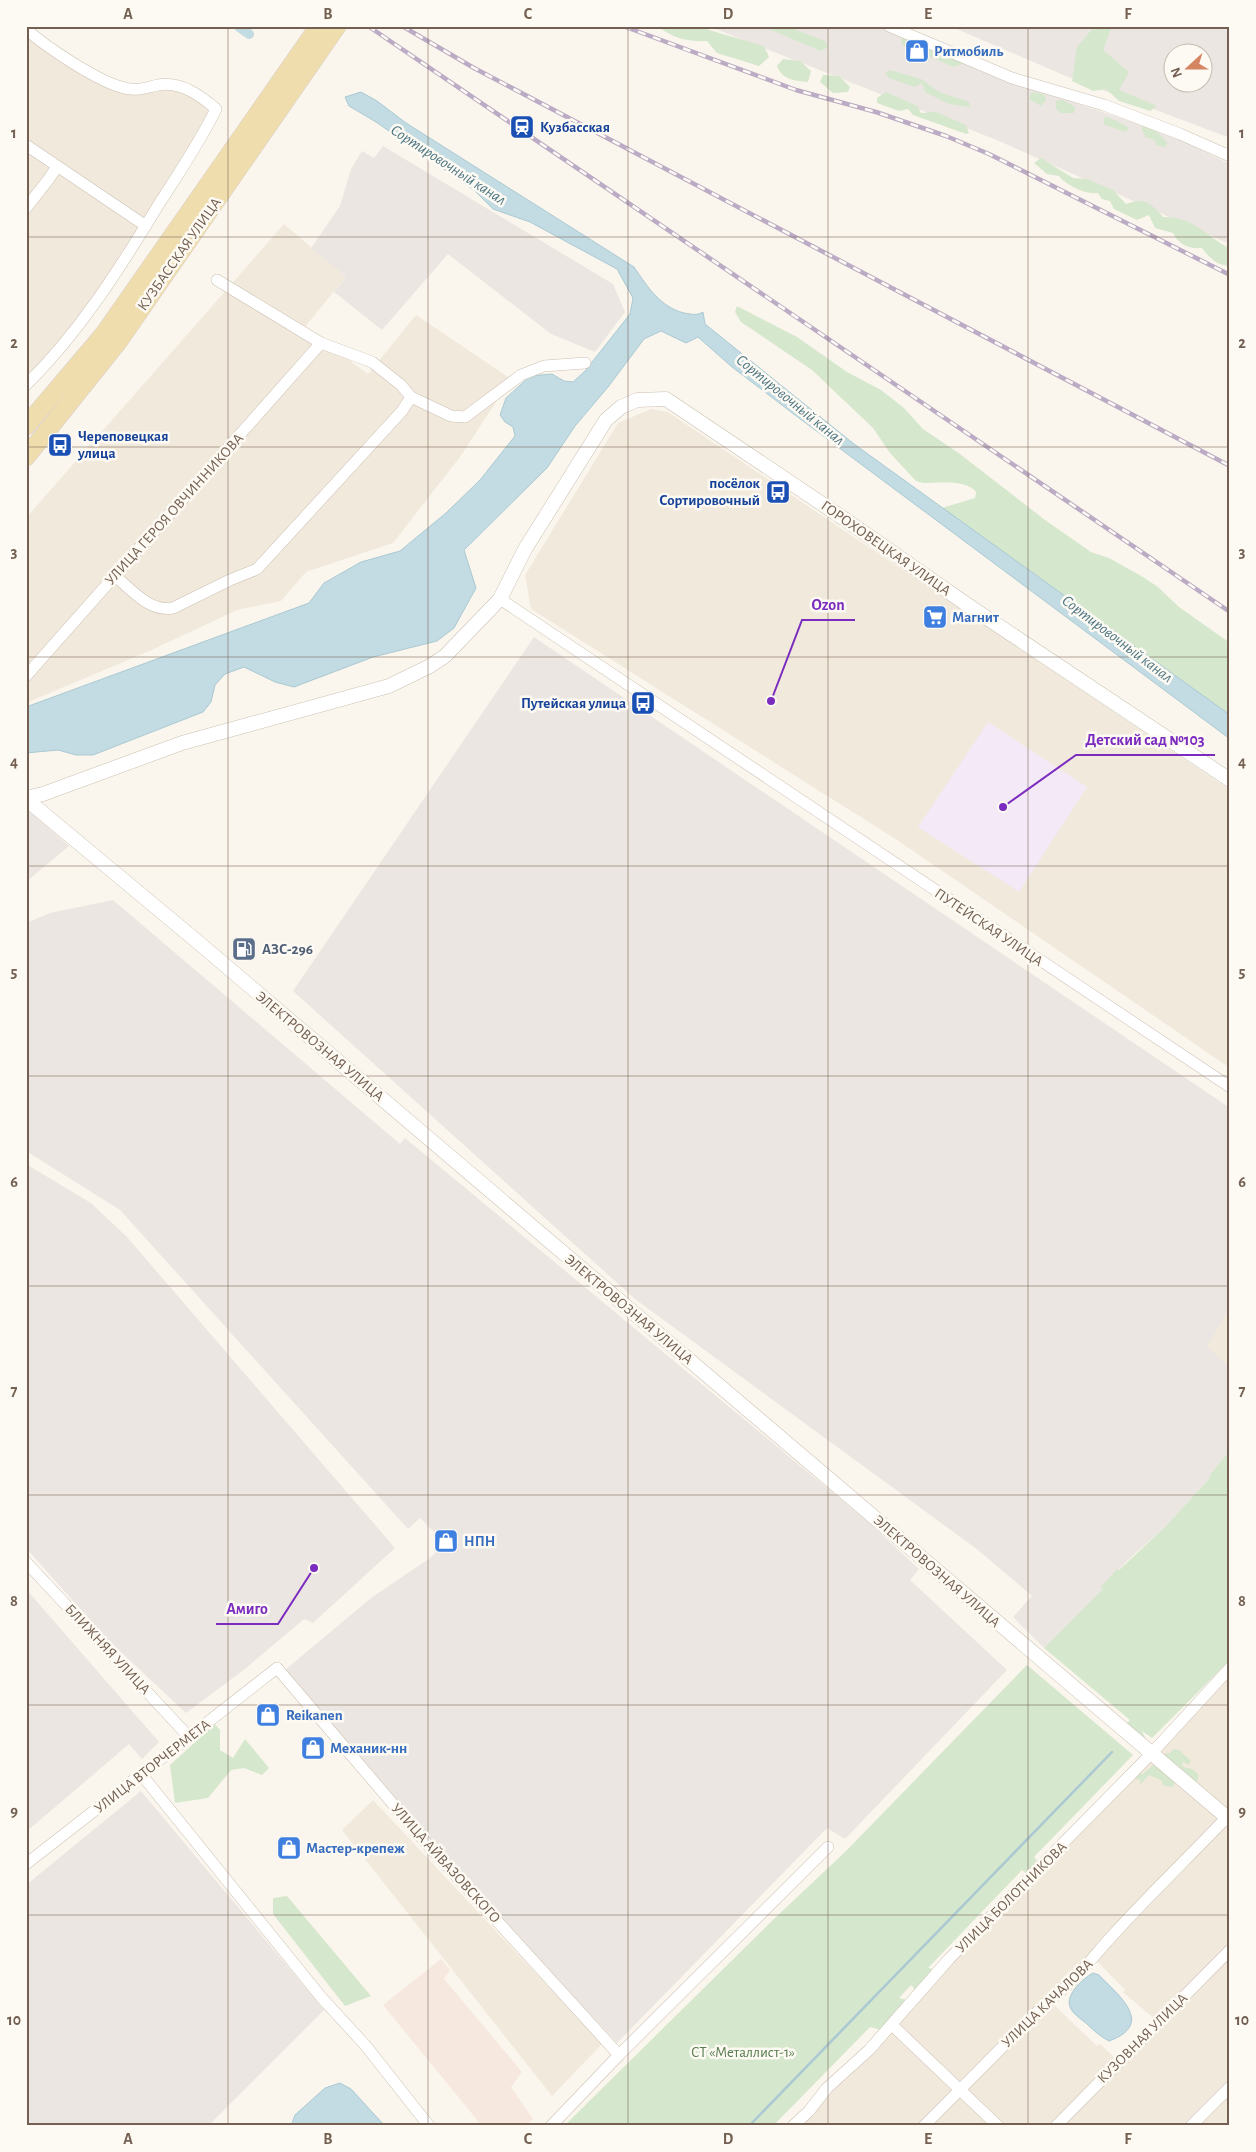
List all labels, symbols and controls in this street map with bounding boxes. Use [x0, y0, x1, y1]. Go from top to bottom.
text: A [123, 6, 133, 22]
text: B [323, 6, 333, 22]
text: C [524, 6, 533, 22]
text: D [723, 6, 734, 22]
text: E [924, 6, 932, 22]
text: F [1124, 6, 1132, 22]
shop icon: Ритмобиль [904, 38, 930, 64]
north arrow [1164, 42, 1214, 92]
place label: Ритмобиль [934, 44, 1003, 59]
text: N [1169, 65, 1185, 79]
station icon: Кузбасская [509, 114, 535, 140]
place label: Кузбасская [540, 120, 610, 135]
water label: Сортировочный канал [387, 122, 509, 209]
text: 1 [11, 125, 17, 141]
text: 1 [1239, 125, 1245, 141]
street label: КУЗБАССКАЯ УЛИЦА [135, 195, 224, 313]
text: 2 [10, 335, 18, 351]
text: 2 [1238, 335, 1246, 351]
water label: Сортировочный канал [733, 351, 848, 449]
place label: Череповецкая улица [77, 429, 168, 461]
street label: УЛИЦА ГЕРОЯ ОВЧИННИКОВА [102, 430, 246, 588]
bus stop icon: Череповецкая улица [47, 432, 73, 458]
place label: посёлок Сортировочный [659, 476, 761, 508]
bus stop icon: посёлок Сортировочный [765, 479, 791, 505]
street label: ГОРОХОВЕЦКАЯ УЛИЦА [818, 498, 953, 599]
text: 3 [11, 544, 18, 560]
text: 3 [1239, 544, 1246, 560]
callout: Ozon [802, 589, 855, 620]
water label: Сортировочный канал [1058, 592, 1176, 686]
text: Ozon [811, 597, 845, 613]
supermarket icon: Магнит [922, 604, 948, 630]
place label: Магнит [952, 610, 999, 625]
bus stop icon: Путейская улица [630, 690, 656, 716]
place label: Путейская улица [521, 696, 626, 711]
callout: Детский сад №103 [1076, 724, 1215, 755]
text: Детский сад №103 [1085, 732, 1205, 748]
text: 4 [10, 754, 18, 770]
text: 4 [1238, 754, 1246, 770]
street label: ПУТЕЙСКАЯ УЛИЦА [932, 886, 1046, 969]
fuel station icon: АЗС-296 [231, 936, 257, 962]
place label: АЗС-296 [262, 942, 313, 957]
text: 5 [11, 964, 18, 980]
text: 5 [1239, 964, 1246, 980]
street label: ЭЛЕКТРОВОЗНАЯ УЛИЦА [253, 988, 387, 1104]
text: 6 [10, 1174, 18, 1190]
text: 6 [1238, 1174, 1246, 1190]
street label: ЭЛЕКТРОВОЗНАЯ УЛИЦА [562, 1251, 696, 1367]
text: 7 [11, 1383, 18, 1399]
text: 7 [1239, 1383, 1246, 1399]
street label: ЭЛЕКТРОВОЗНАЯ УЛИЦА [871, 1512, 1003, 1630]
shop icon: НПН [433, 1528, 459, 1554]
place label: НПН [464, 1534, 495, 1549]
text: 8 [10, 1593, 18, 1609]
callout: Амиго [216, 1593, 278, 1624]
text: 8 [1238, 1593, 1246, 1609]
street label: БЛИЖНЯЯ УЛИЦА [62, 1601, 153, 1697]
text: Амиго [226, 1601, 268, 1617]
shop icon: Reikanen [255, 1702, 281, 1728]
place label: Reikanen [286, 1708, 343, 1723]
street label: УЛИЦА ВТОРЧЕРМЕТА [92, 1717, 213, 1816]
shop icon: Механик-нн [300, 1735, 326, 1761]
place label: Механик-нн [330, 1741, 407, 1756]
street label: УЛИЦА АЙВАЗОВСКОГО [388, 1801, 503, 1926]
text: 9 [10, 1803, 18, 1819]
text: 9 [1238, 1803, 1246, 1819]
shop icon: Мастер-крепеж [276, 1835, 302, 1861]
street label: УЛИЦА БОЛОТНИКОВА [953, 1839, 1070, 1956]
place label: Мастер-крепеж [306, 1841, 405, 1856]
street label: УЛИЦА КАЧАЛОВА [999, 1956, 1096, 2050]
street label: КУЗОВНАЯ УЛИЦА [1094, 1990, 1190, 2086]
text: 10 [7, 2012, 21, 2028]
text: 10 [1235, 2012, 1249, 2028]
park label: СТ «Металлист-1» [691, 2045, 795, 2060]
text: A [123, 2131, 133, 2147]
text: B [323, 2131, 333, 2147]
text: C [524, 2131, 533, 2147]
text: D [723, 2131, 734, 2147]
text: E [924, 2131, 932, 2147]
text: F [1124, 2131, 1132, 2147]

